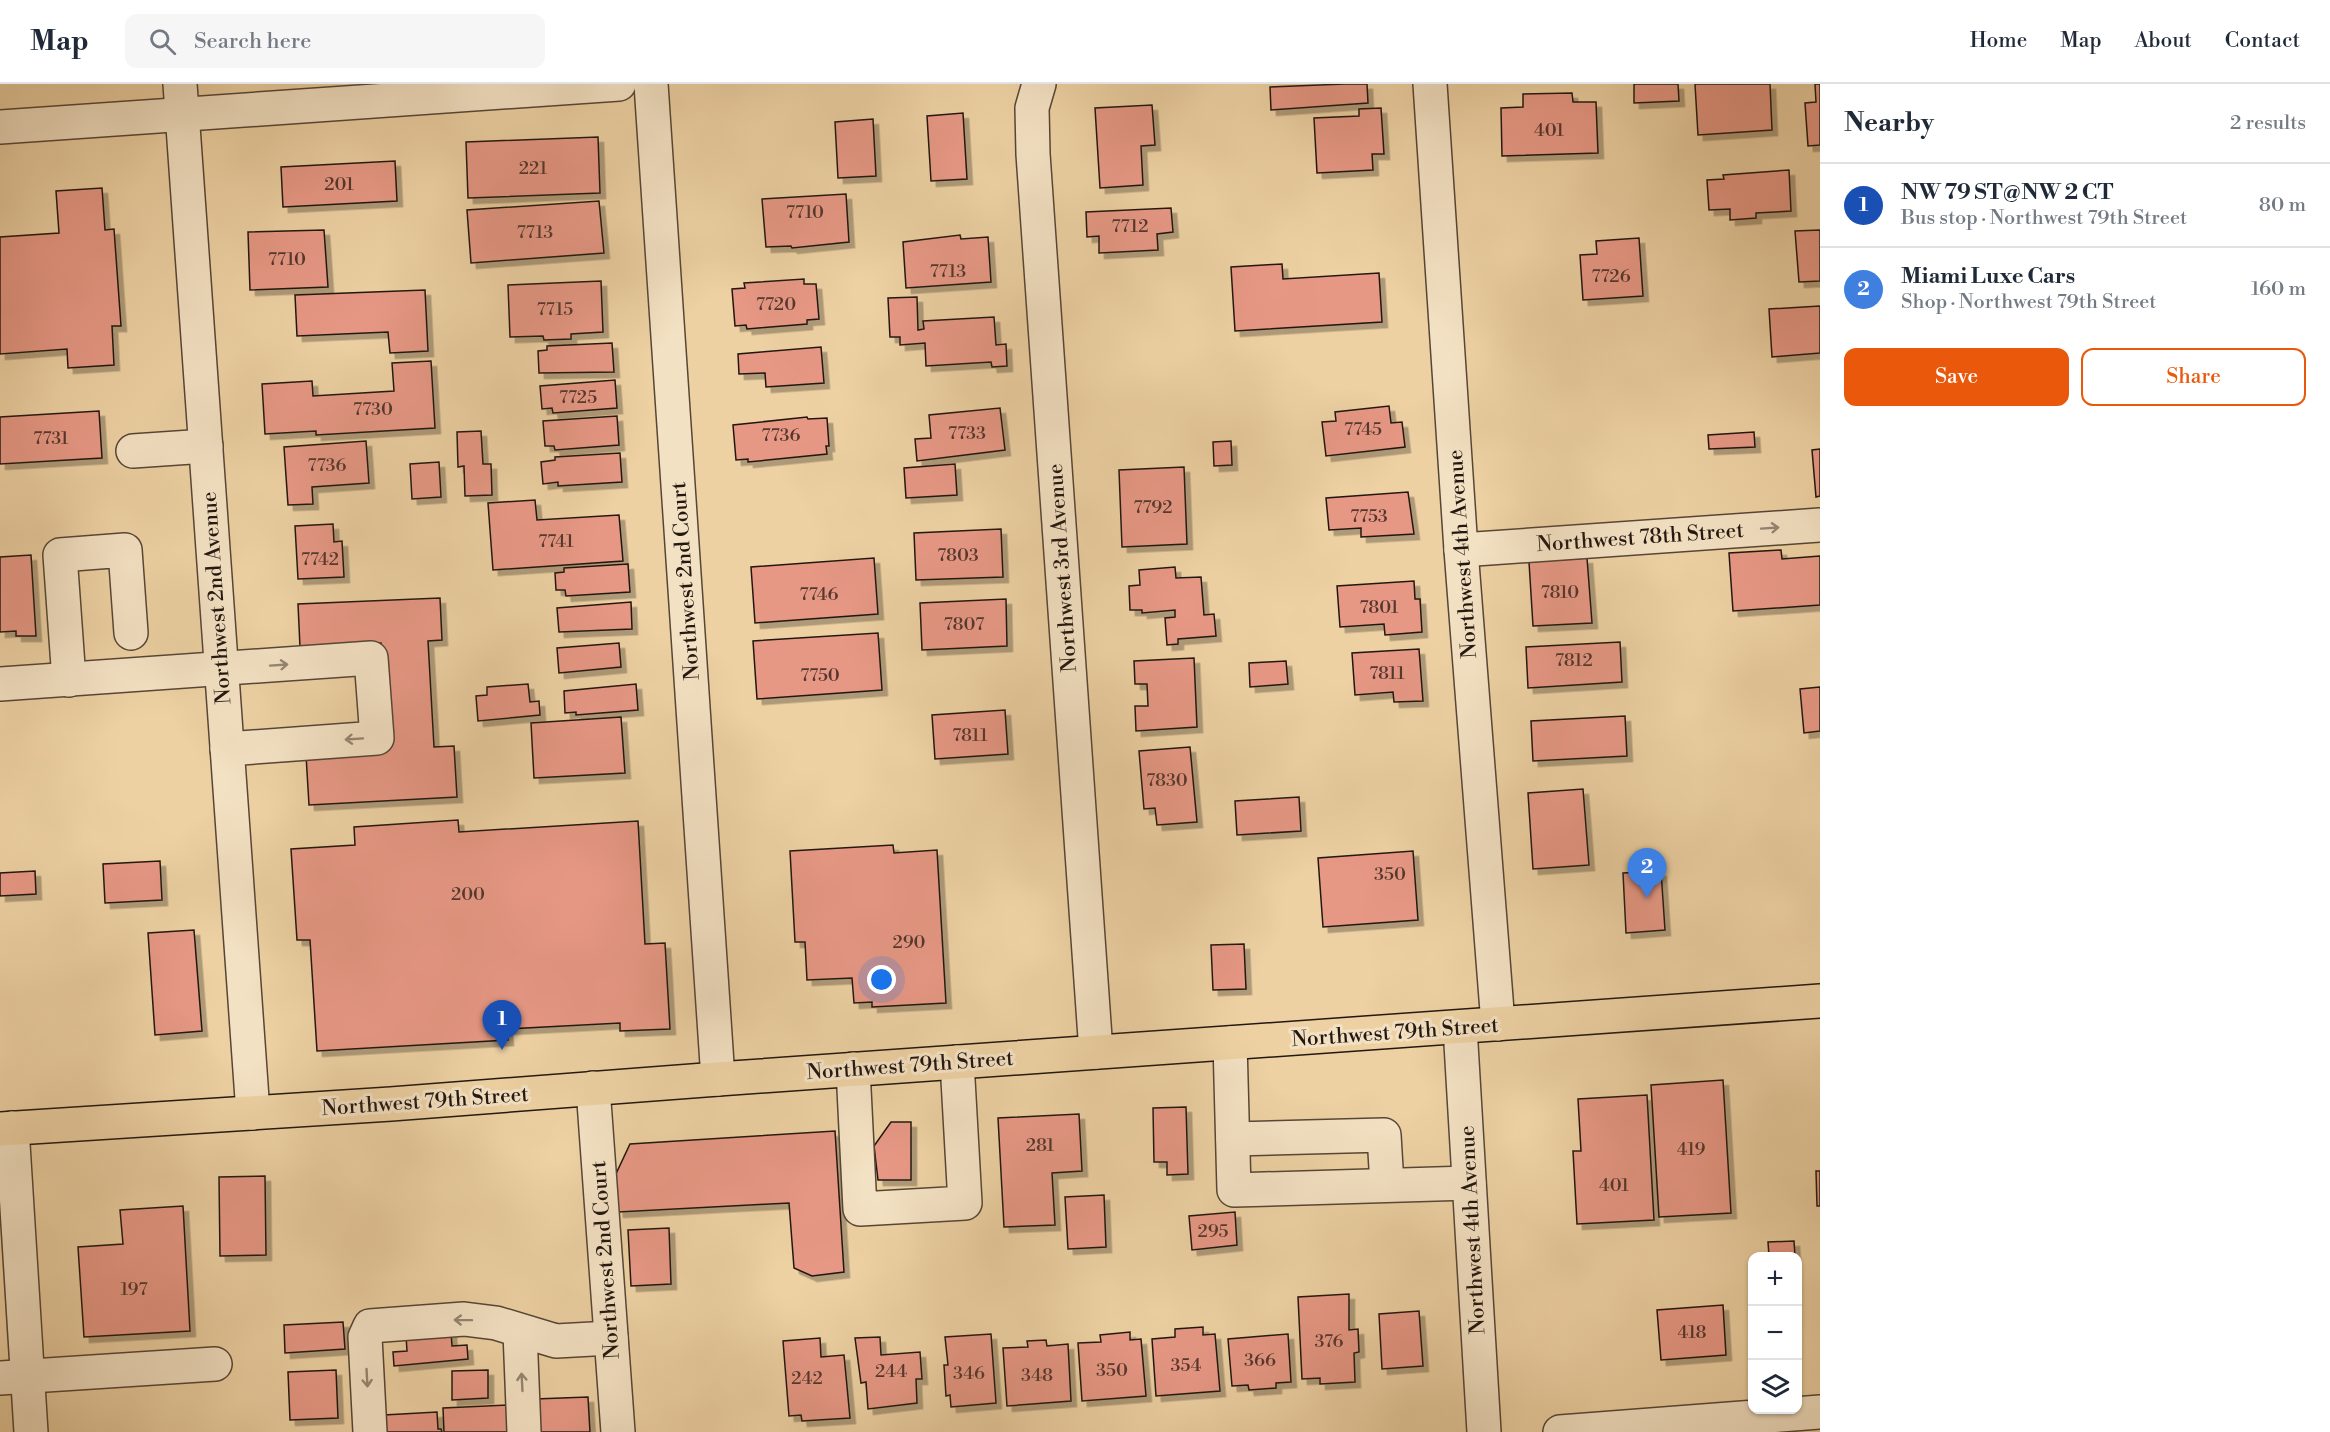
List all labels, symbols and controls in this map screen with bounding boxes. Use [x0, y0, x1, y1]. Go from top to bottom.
search box [125, 14, 545, 68]
text: Map [30, 24, 89, 59]
icon: search [146, 25, 179, 58]
text: Search here [194, 28, 311, 55]
text: Home [1970, 28, 2027, 54]
text: Map [2060, 28, 2102, 54]
text: About [2135, 28, 2192, 54]
text: Contact [2225, 28, 2300, 54]
text: Nearby [1844, 107, 1934, 139]
text: 2 results [2230, 111, 2306, 136]
house number: 401 [1534, 119, 1564, 142]
house number: 221 [519, 157, 547, 180]
house number: 201 [324, 173, 354, 196]
text: NW 79 ST@NW 2 CT [1901, 179, 2113, 206]
text: 1 [1859, 193, 1868, 218]
text: 80 m [2259, 193, 2306, 218]
house number: 7710 [786, 201, 824, 224]
text: Bus stop · Northwest 79th Street [1901, 206, 2187, 231]
house number: 7712 [1111, 215, 1149, 238]
house number: 7713 [517, 221, 553, 244]
house number: 7710 [268, 248, 306, 271]
house number: 7713 [930, 260, 966, 283]
text: Miami Luxe Cars [1901, 263, 2075, 290]
house number: 7726 [1591, 265, 1631, 288]
text: 2 [1857, 277, 1870, 302]
text: 160 m [2251, 277, 2306, 302]
text: Shop · Northwest 79th Street [1901, 290, 2156, 315]
house number: 7720 [756, 293, 796, 316]
house number: 7715 [537, 298, 573, 321]
button: Save [1844, 348, 2069, 406]
button: Share [2081, 348, 2306, 406]
house number: 7725 [559, 386, 597, 409]
house number: 7730 [353, 398, 393, 421]
house number: 7745 [1344, 418, 1382, 441]
house number: 7733 [948, 422, 986, 445]
house number: 7736 [762, 424, 801, 447]
house number: 7731 [33, 427, 69, 450]
street label: Northwest 4th Avenue [1443, 449, 1483, 659]
house number: 7736 [308, 454, 347, 477]
street label: Northwest 3rd Avenue [1043, 463, 1083, 673]
street label: Northwest 2nd Court [666, 480, 706, 681]
street label: Northwest 2nd Avenue [197, 491, 237, 705]
house number: 7792 [1133, 496, 1173, 519]
house number: 7753 [1350, 505, 1388, 528]
street label: Northwest 78th Street [1536, 518, 1745, 558]
one-way arrow [1760, 522, 1780, 533]
house number: 7741 [538, 530, 574, 553]
house number: 7803 [937, 544, 979, 567]
house number: 7742 [301, 548, 339, 571]
house number: 7810 [1541, 581, 1579, 604]
house number: 7746 [800, 583, 838, 606]
house number: 7801 [1360, 596, 1399, 619]
house number: 7807 [944, 613, 984, 636]
house number: 7812 [1555, 649, 1593, 672]
one-way arrow [269, 659, 289, 670]
house number: 7811 [1369, 662, 1405, 685]
house number: 7750 [800, 664, 840, 687]
house number: 7811 [952, 724, 988, 747]
one-way arrow [344, 734, 364, 745]
house number: 7830 [1146, 769, 1188, 792]
pin: 2 [1628, 848, 1666, 898]
house number: 350 [1374, 863, 1406, 886]
house number: 200 [451, 883, 485, 906]
house number: 290 [892, 931, 926, 954]
your location [867, 965, 896, 994]
pin: 1 [482, 1000, 522, 1050]
street label: Northwest 79th Street [1291, 1013, 1500, 1053]
street label: Northwest 79th Street [806, 1046, 1015, 1086]
street label: Northwest 79th Street [321, 1082, 530, 1122]
street label: Northwest 4th Avenue [1455, 1125, 1491, 1335]
house number: 281 [1026, 1134, 1055, 1157]
house number: 419 [1677, 1138, 1705, 1161]
street label: Northwest 2nd Court [586, 1159, 626, 1360]
house number: 401 [1599, 1174, 1629, 1197]
house number: 295 [1197, 1220, 1229, 1243]
map controls [1748, 1252, 1802, 1414]
button: + [1748, 1252, 1802, 1306]
house number: 197 [120, 1278, 148, 1301]
button: − [1748, 1306, 1802, 1360]
one-way arrow [454, 1314, 473, 1326]
house number: 418 [1677, 1321, 1707, 1344]
house number: 376 [1315, 1330, 1344, 1353]
house number: 366 [1244, 1349, 1276, 1372]
house number: 354 [1171, 1354, 1202, 1377]
house number: 350 [1096, 1359, 1128, 1382]
house number: 244 [875, 1360, 907, 1383]
button: layers [1748, 1360, 1802, 1414]
house number: 346 [953, 1362, 985, 1385]
house number: 348 [1021, 1364, 1053, 1387]
house number: 242 [791, 1367, 823, 1390]
one-way arrow [362, 1368, 373, 1388]
one-way arrow [516, 1372, 528, 1392]

